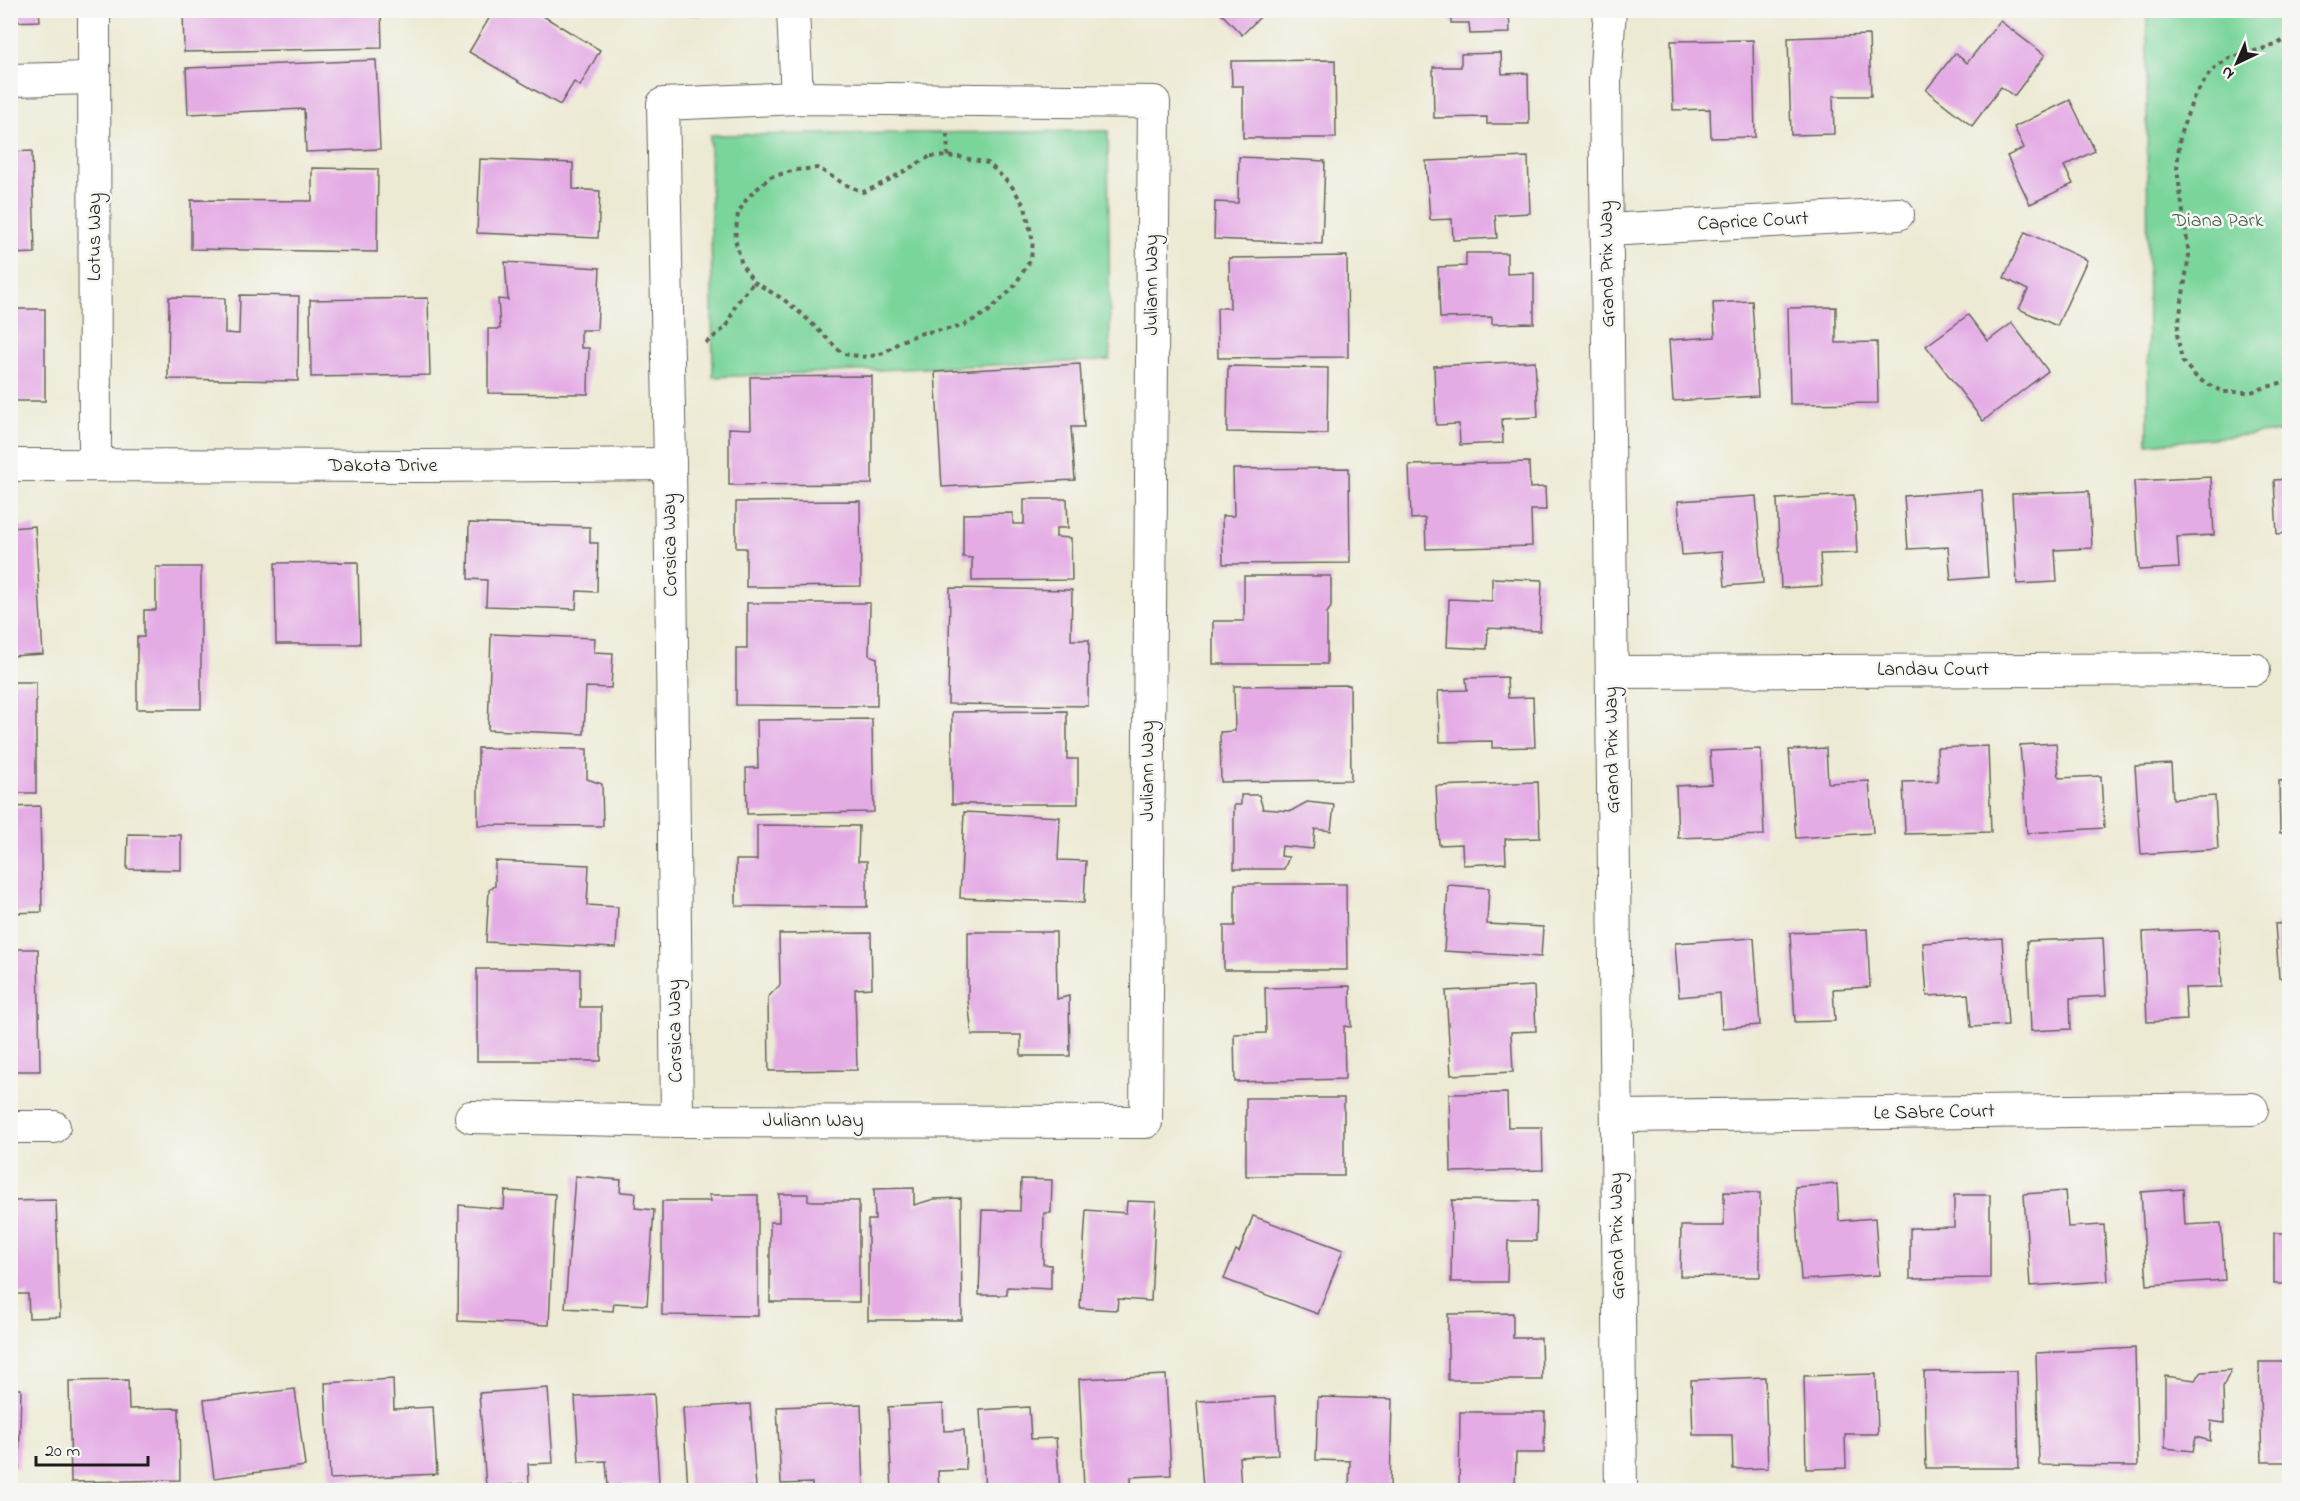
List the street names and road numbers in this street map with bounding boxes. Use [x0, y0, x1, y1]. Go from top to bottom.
street label: Lotus Way [81, 193, 110, 281]
street label: Grand Prix Way [1592, 200, 1624, 328]
street label: Caprice Court [1697, 205, 1809, 239]
street label: Juliann Way [1138, 234, 1167, 336]
street label: Dakota Drive [328, 452, 437, 481]
street label: Corsica Way [656, 493, 686, 597]
street label: Landau Court [1877, 656, 1989, 685]
street label: Grand Prix Way [1597, 686, 1629, 814]
street label: Juliann Way [1134, 720, 1163, 822]
street label: Corsica Way [661, 979, 691, 1083]
street label: Le Sabre Court [1873, 1097, 1995, 1129]
street label: Juliann Way [762, 1107, 864, 1136]
street label: Grand Prix Way [1602, 1172, 1634, 1300]

